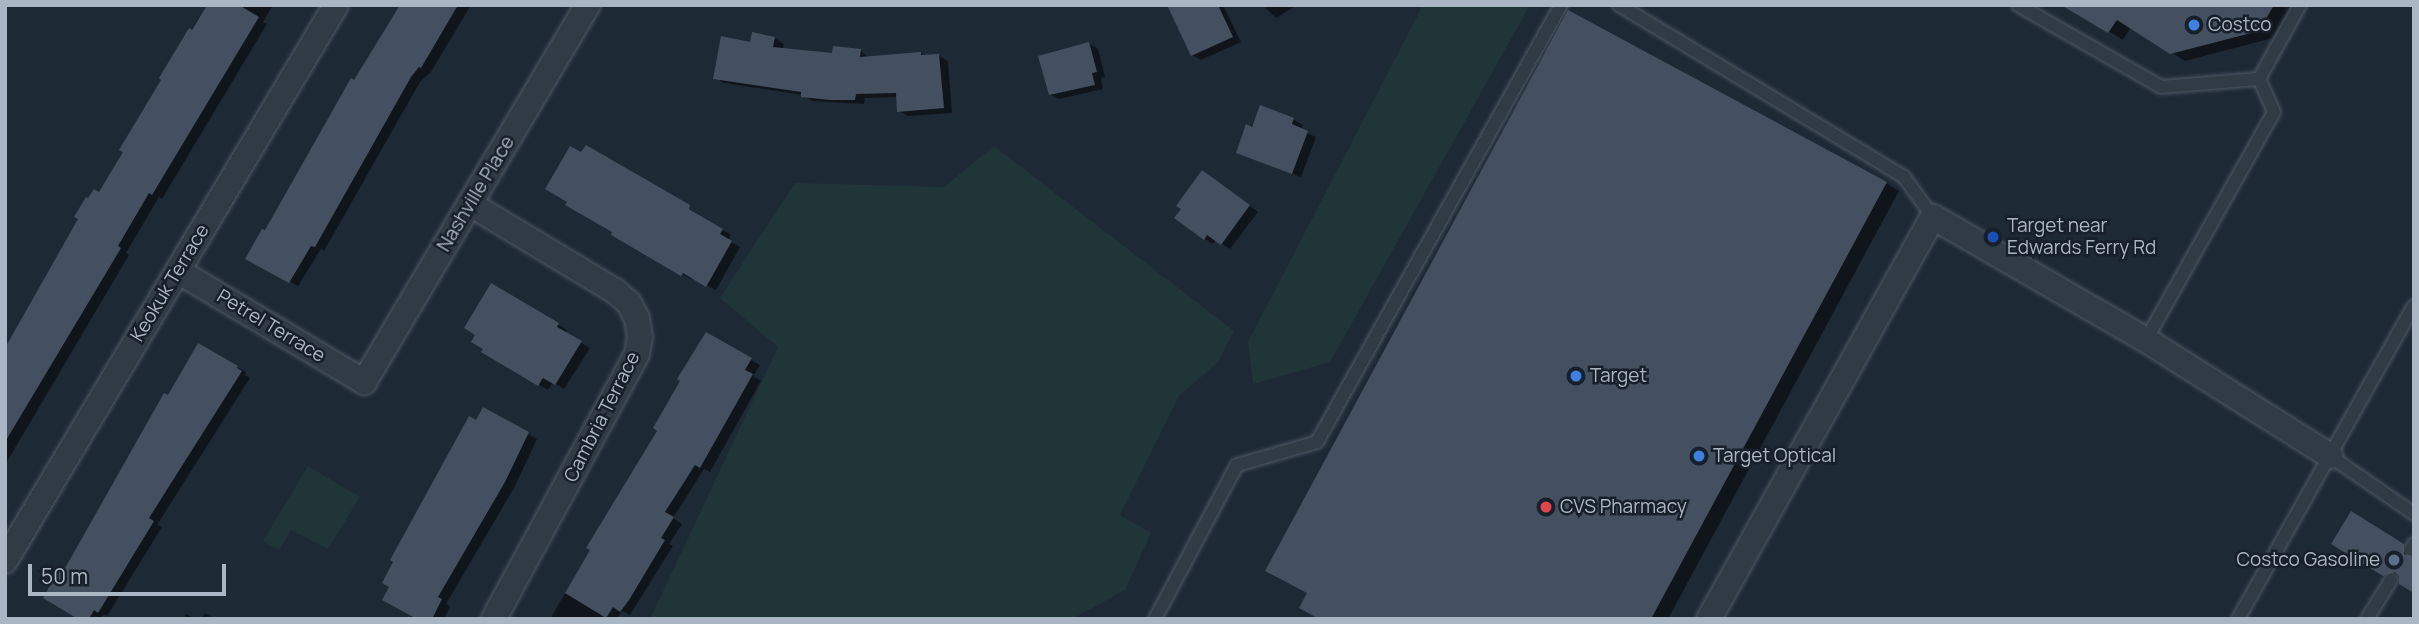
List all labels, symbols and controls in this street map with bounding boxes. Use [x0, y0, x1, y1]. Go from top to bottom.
place label: Costco [2208, 14, 2271, 36]
marker: Costco [2186, 17, 2202, 33]
street label: Nashville Place [433, 132, 519, 256]
place label: Target near Edwards Ferry Rd [2007, 215, 2156, 259]
street label: Keokuk Terrace [126, 220, 214, 346]
marker: Target near Edwards Ferry Rd [1985, 229, 2001, 245]
street label: Petrel Terrace [213, 285, 329, 367]
street label: Cambria Terrace [559, 348, 645, 486]
place label: Target [1590, 365, 1647, 387]
marker: Target [1568, 368, 1584, 384]
place label: Target Optical [1713, 445, 1836, 467]
marker: Target Optical [1691, 448, 1707, 464]
place label: CVS Pharmacy [1560, 496, 1687, 518]
marker: CVS Pharmacy [1538, 499, 1554, 515]
place label: Costco Gasoline [2236, 549, 2380, 571]
scale bar [32, 550, 229, 594]
marker: Costco Gasoline [2386, 552, 2402, 568]
text: 50 m [41, 562, 88, 590]

